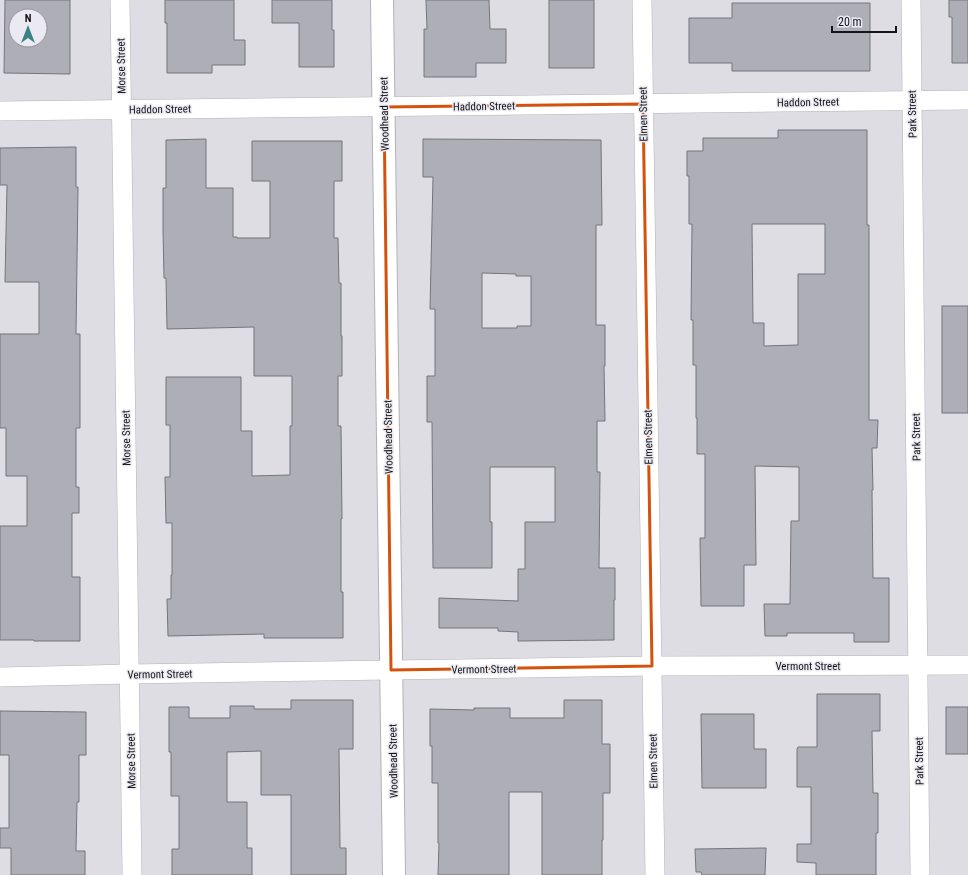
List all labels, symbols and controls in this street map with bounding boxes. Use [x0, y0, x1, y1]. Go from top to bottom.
north arrow [8, 8, 48, 48]
scale bar [832, 8, 896, 34]
text: N [25, 12, 32, 25]
text: 20 m [838, 15, 862, 29]
street label: Morse Street [115, 38, 128, 94]
street label: Woodhead Street [377, 77, 392, 151]
street label: Elmen Street [637, 86, 650, 142]
street label: Park Street [906, 90, 919, 138]
street label: Haddon Street [777, 95, 839, 110]
street label: Haddon Street [453, 99, 515, 114]
street label: Haddon Street [129, 102, 191, 117]
street label: Woodhead Street [381, 400, 396, 474]
street label: Elmen Street [642, 409, 655, 465]
street label: Morse Street [120, 410, 133, 466]
street label: Park Street [910, 413, 923, 461]
street label: Vermont Street [775, 660, 841, 673]
street label: Vermont Street [451, 662, 517, 677]
street label: Vermont Street [127, 667, 193, 682]
street label: Woodhead Street [386, 724, 401, 798]
street label: Morse Street [125, 733, 138, 789]
street label: Elmen Street [647, 733, 660, 789]
street label: Park Street [913, 737, 926, 785]

